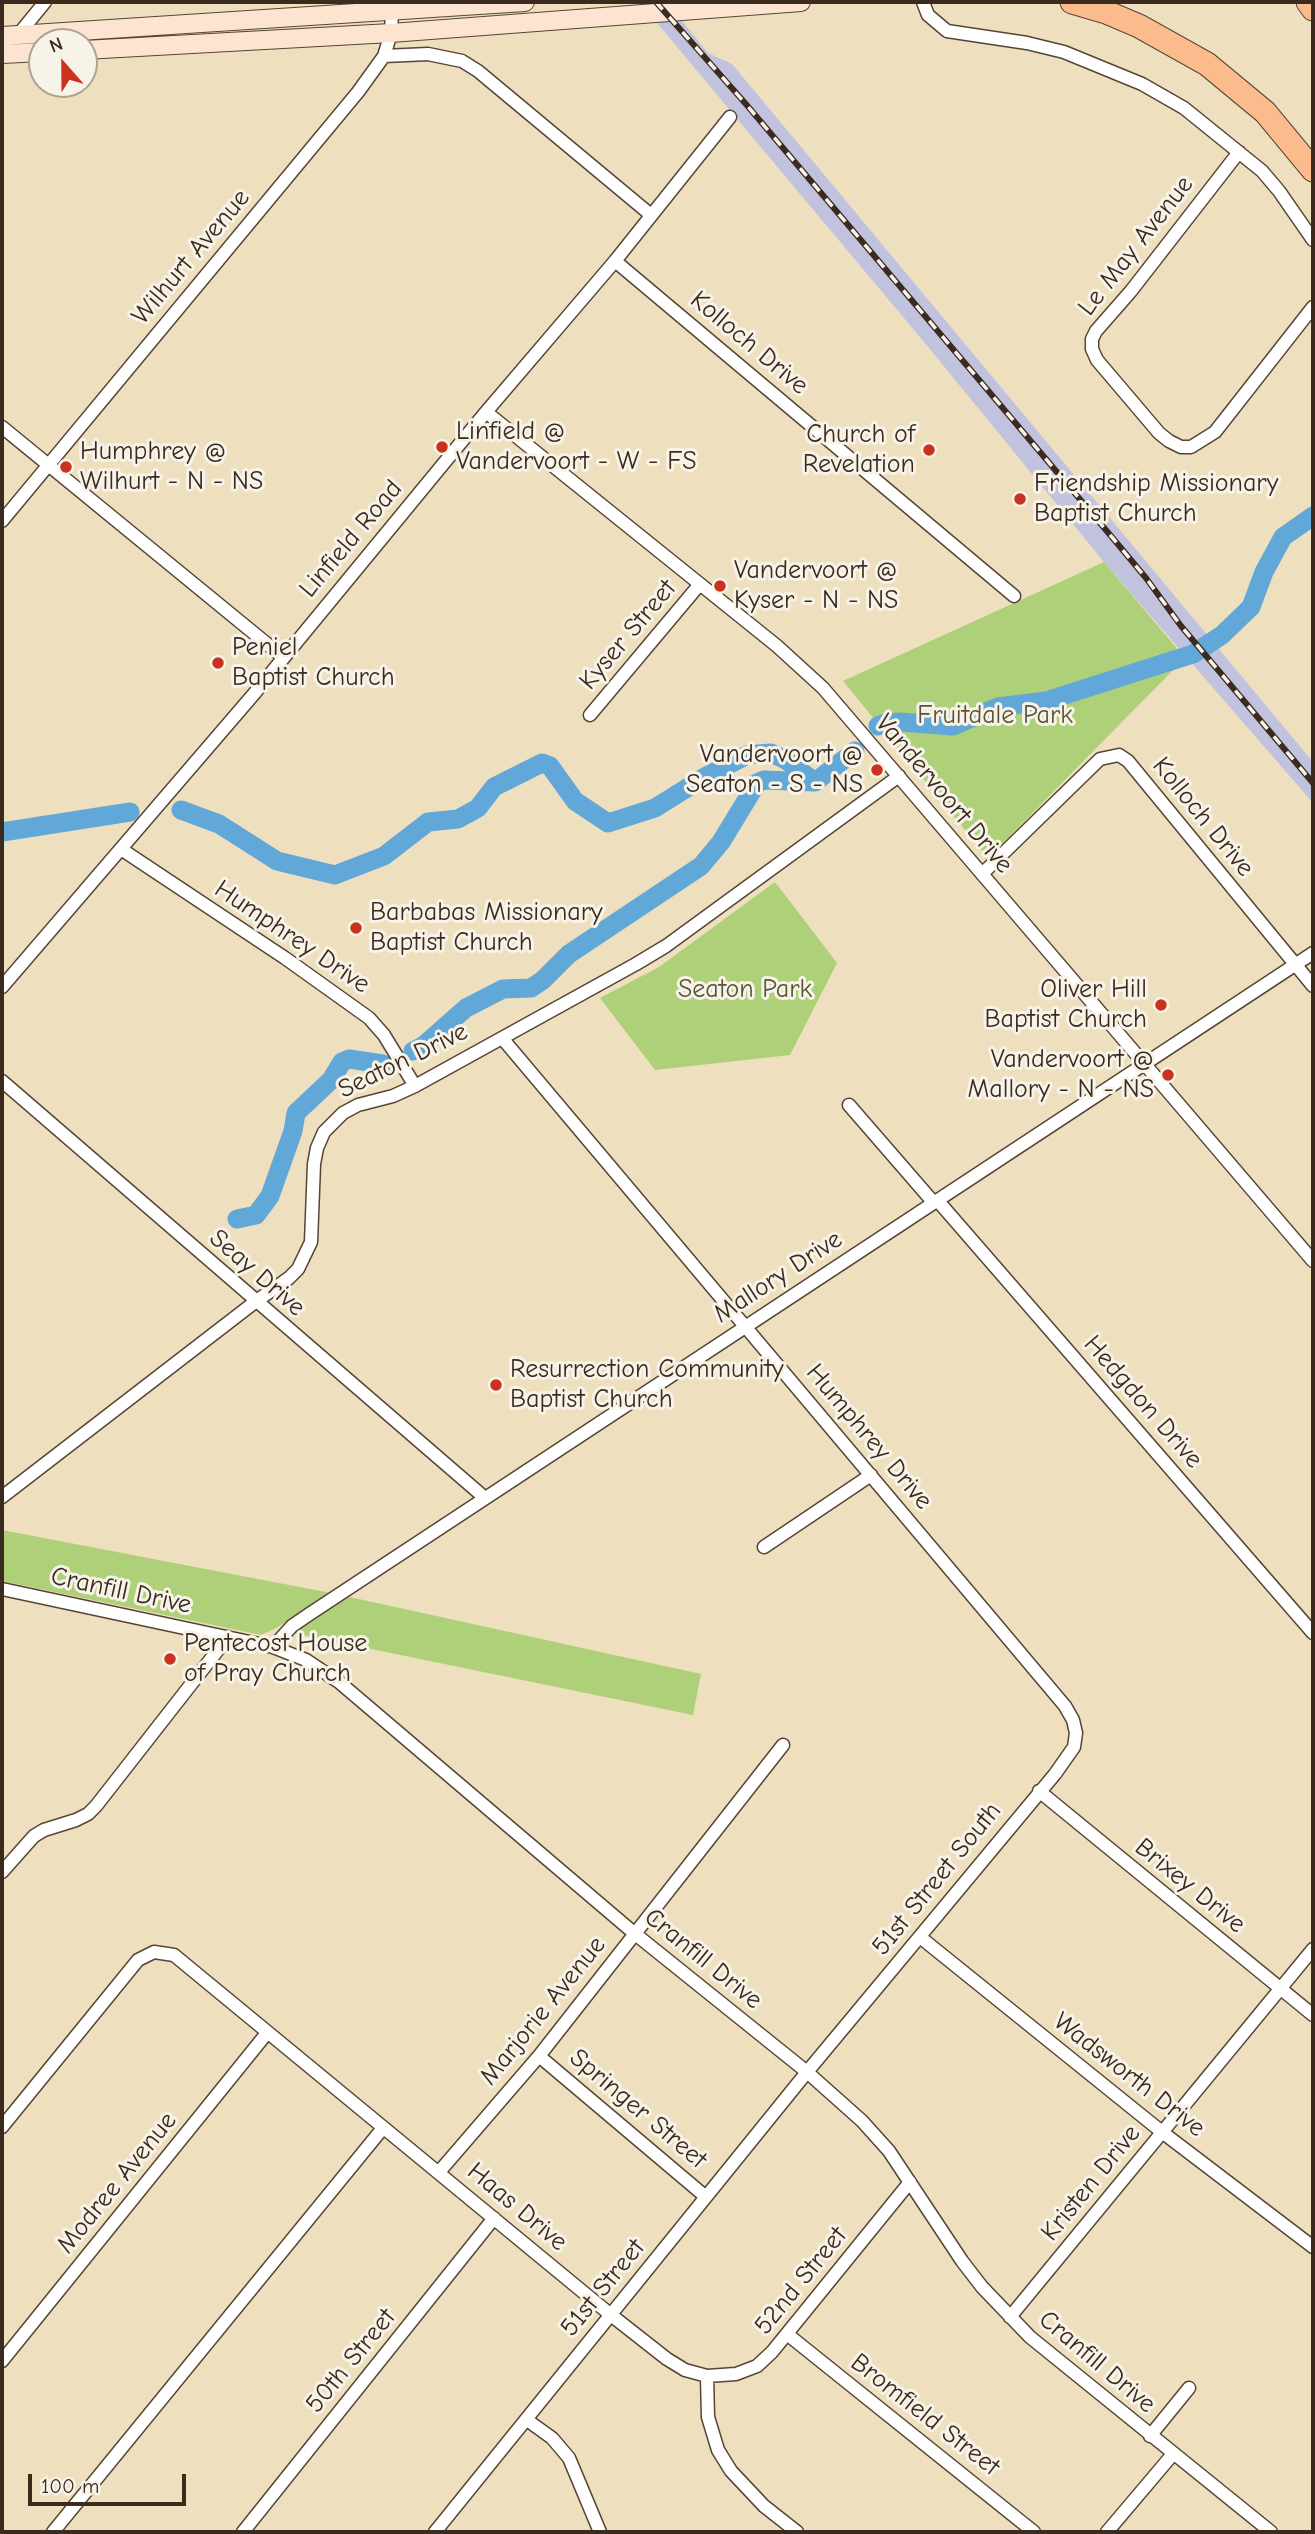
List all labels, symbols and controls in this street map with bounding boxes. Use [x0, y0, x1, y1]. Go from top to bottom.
north arrow [28, 28, 98, 98]
text: N [46, 33, 66, 58]
street label: Le May Avenue [1072, 170, 1200, 322]
street label: Wilhurt Avenue [125, 183, 257, 331]
street label: Kolloch Drive [684, 285, 814, 401]
place label: Linfield @ Vandervoort - W - FS [456, 416, 697, 478]
place label: Church of Revelation [803, 419, 915, 480]
place label: Humphrey @ Wilhurt - N - NS [80, 436, 263, 498]
marker: Linfield @ Vandervoort - W - FS [434, 439, 450, 455]
marker: Church of Revelation [921, 442, 937, 458]
marker: Humphrey @ Wilhurt - N - NS [58, 459, 74, 475]
place label: Friendship Missionary Baptist Church [1034, 468, 1278, 530]
street label: Linfield Road [293, 474, 409, 604]
marker: Friendship Missionary Baptist Church [1012, 491, 1028, 507]
place label: Vandervoort @ Kyser - N - NS [734, 555, 898, 616]
street label: Kyser Street [573, 574, 683, 696]
marker: Vandervoort @ Kyser - N - NS [712, 578, 728, 594]
place label: Peniel Baptist Church [232, 632, 395, 694]
marker: Peniel Baptist Church [210, 655, 226, 671]
park label: Fruitdale Park [917, 700, 1073, 732]
street label: Vandervoort Drive [869, 708, 1019, 880]
place label: Vandervoort @ Seaton - S - NS [686, 739, 863, 800]
street label: Kolloch Drive [1145, 751, 1261, 883]
marker: Vandervoort @ Seaton - S - NS [869, 762, 885, 778]
street label: Humphrey Drive [208, 874, 376, 1000]
place label: Barbabas Missionary Baptist Church [370, 897, 603, 958]
marker: Barbabas Missionary Baptist Church [348, 920, 364, 936]
park label: Seaton Park [678, 974, 812, 1006]
place label: Oliver Hill Baptist Church [984, 974, 1147, 1036]
marker: Oliver Hill Baptist Church [1153, 997, 1169, 1013]
street label: Seaton Drive [333, 1016, 473, 1106]
place label: Vandervoort @ Mallory - N - NS [968, 1044, 1154, 1106]
marker: Vandervoort @ Mallory - N - NS [1160, 1067, 1176, 1083]
street label: Seay Drive [203, 1223, 311, 1323]
street label: Mallory Drive [708, 1224, 848, 1330]
street label: Hedgdon Drive [1077, 1329, 1209, 1475]
place label: Resurrection Community Baptist Church [510, 1354, 784, 1416]
street label: Humphrey Drive [799, 1358, 939, 1516]
marker: Resurrection Community Baptist Church [488, 1377, 504, 1393]
street label: Cranfill Drive [48, 1561, 194, 1621]
place label: Pentecost House of Pray Church [184, 1628, 367, 1690]
marker: Pentecost House of Pray Church [162, 1651, 178, 1667]
street label: 51st Street South [866, 1796, 1008, 1962]
street label: Brixey Drive [1128, 1832, 1252, 1940]
street label: Cranfill Drive [638, 1902, 768, 2016]
street label: Marjorie Avenue [473, 1930, 613, 2092]
street label: Wadsworth Drive [1047, 2006, 1211, 2144]
street label: Springer Street [563, 2043, 713, 2175]
street label: Modree Avenue [50, 2106, 184, 2260]
street label: Kristen Drive [1035, 2119, 1147, 2247]
street label: Haas Drive [461, 2156, 573, 2258]
street label: 52nd Street [748, 2221, 854, 2341]
street label: 51st Street [554, 2233, 652, 2343]
street label: 50th Street [300, 2303, 402, 2419]
street label: Cranfill Drive [1032, 2304, 1162, 2420]
street label: Bromfield Street [844, 2347, 1006, 2483]
scale bar [32, 2460, 189, 2504]
text: 100 m [41, 2474, 99, 2498]

